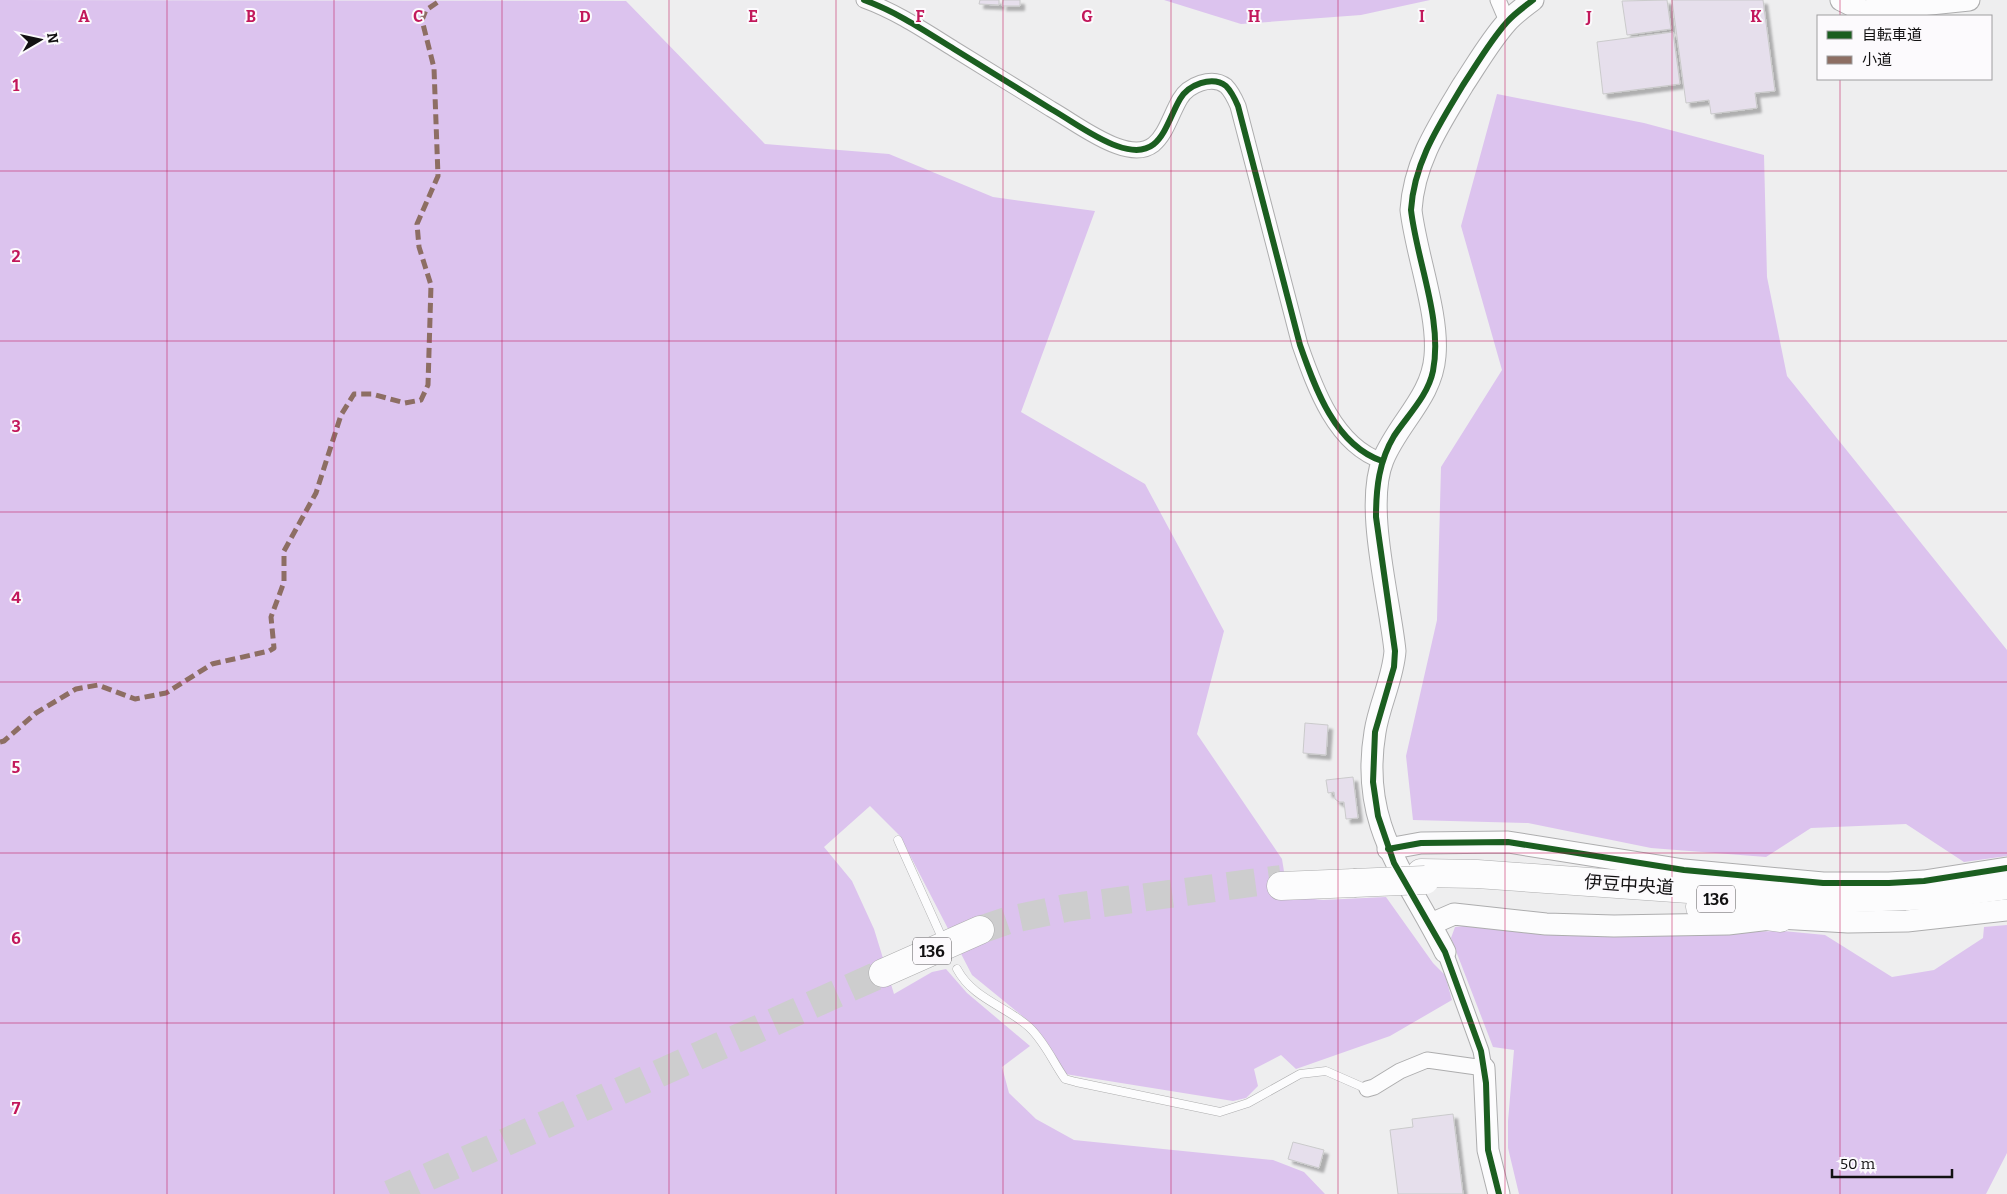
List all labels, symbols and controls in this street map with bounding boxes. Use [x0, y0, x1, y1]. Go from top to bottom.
text: A [78, 7, 90, 26]
text: B [246, 7, 256, 26]
text: C [413, 7, 423, 26]
text: D [579, 7, 591, 26]
text: E [748, 7, 758, 26]
text: F [916, 7, 925, 26]
text: G [1081, 7, 1093, 26]
text: H [1248, 7, 1261, 26]
text: I [1419, 7, 1425, 26]
text: J [1585, 7, 1592, 26]
text: K [1750, 7, 1762, 26]
north arrow [15, 15, 65, 65]
legend [1817, 15, 1992, 80]
text: 自転車道 [1862, 26, 1922, 44]
text: N [43, 31, 62, 45]
text: 小道 [1862, 51, 1892, 69]
text: 1 [13, 76, 20, 95]
text: 2 [11, 247, 21, 266]
text: 3 [11, 417, 21, 436]
text: 4 [11, 588, 21, 607]
text: 5 [12, 758, 21, 777]
street label: 伊豆中央道 [1583, 871, 1675, 899]
road number: 136 [1697, 886, 1735, 912]
text: 6 [11, 929, 21, 948]
road number: 136 [913, 938, 951, 964]
text: 7 [12, 1099, 21, 1118]
scale bar [1832, 1146, 1952, 1178]
text: 50 m [1840, 1155, 1876, 1173]

